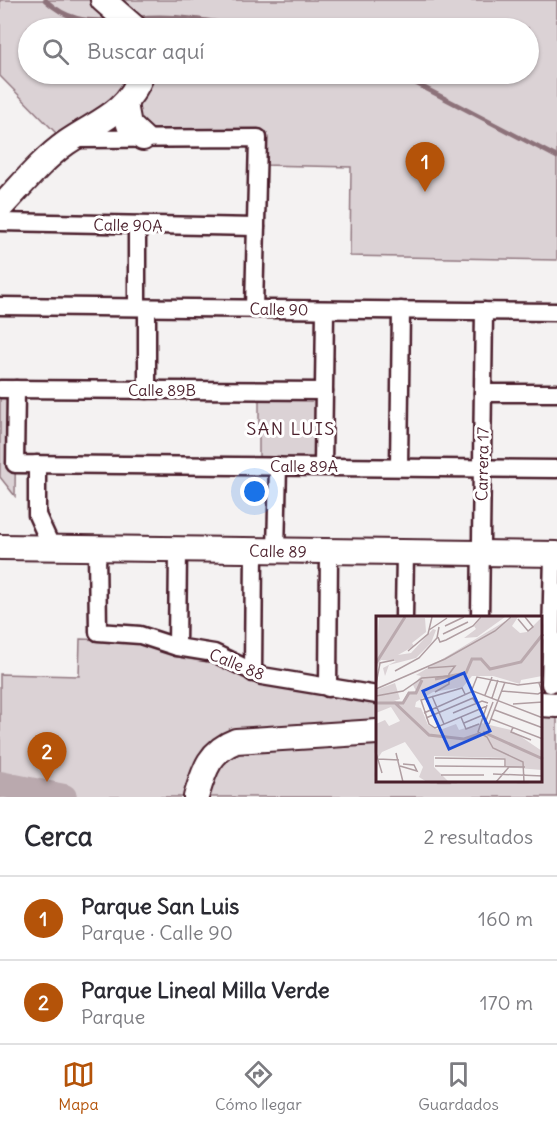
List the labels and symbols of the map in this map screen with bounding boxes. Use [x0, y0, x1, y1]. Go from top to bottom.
pin: 1 [406, 142, 444, 192]
street label: Calle 90A [93, 214, 163, 236]
street label: Calle 90 [249, 298, 309, 320]
street label: Calle 89B [128, 380, 196, 400]
district label: SAN LUIS [246, 417, 336, 440]
street label: Carrera 17 [471, 427, 493, 501]
street label: Calle 89A [270, 456, 338, 476]
your location [240, 477, 269, 506]
street label: Calle 89 [249, 540, 307, 562]
inset map [376, 616, 542, 782]
street label: Calle 88 [207, 644, 267, 684]
pin: 2 [28, 732, 66, 782]

